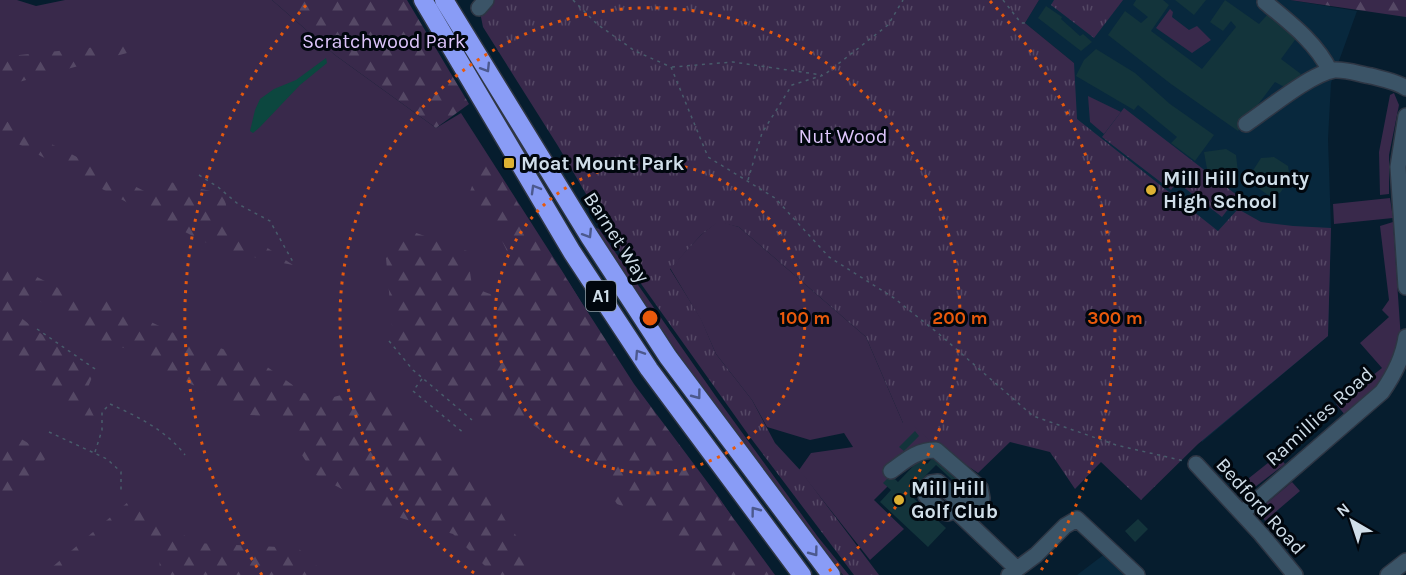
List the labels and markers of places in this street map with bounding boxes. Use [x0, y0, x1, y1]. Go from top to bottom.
place label: Moat Mount Park [521, 152, 684, 175]
marker: Moat Mount Park [502, 156, 516, 170]
place label: Mill Hill County High School [1163, 167, 1309, 213]
marker: Mill Hill County High School [1144, 183, 1158, 197]
centre of rings [640, 308, 660, 328]
place label: Mill Hill Golf Club [911, 477, 998, 523]
marker: Mill Hill Golf Club [892, 493, 906, 507]

